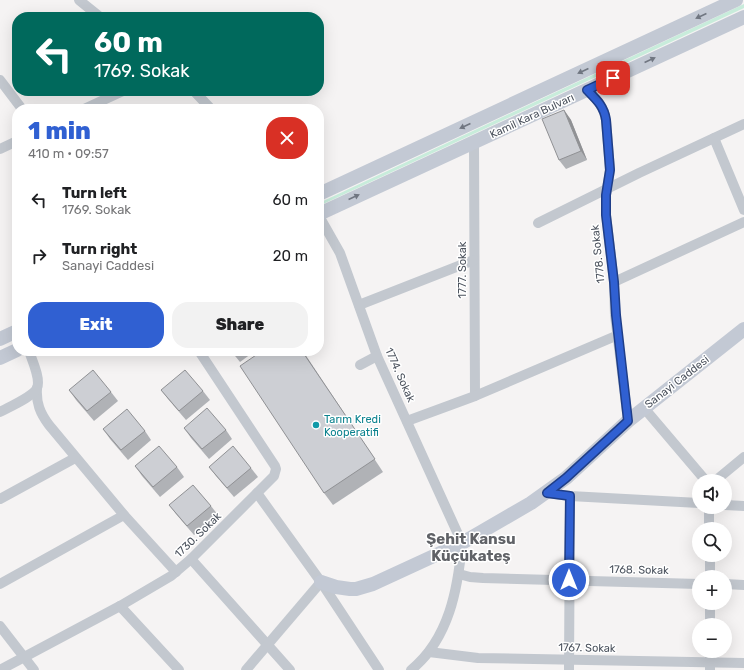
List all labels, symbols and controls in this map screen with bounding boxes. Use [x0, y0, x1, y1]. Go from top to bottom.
one-way arrow [695, 13, 706, 19]
text: 60 m [94, 26, 163, 59]
icon: left [28, 28, 80, 80]
one-way arrow [645, 57, 657, 63]
text: 1769. Sokak [94, 60, 190, 82]
pin [596, 61, 630, 95]
icon: arrive [602, 67, 624, 89]
one-way arrow [577, 68, 588, 74]
street label: Kamil Kara Bulvarı [488, 91, 576, 141]
text: 1 min [28, 117, 91, 145]
button: close [266, 117, 308, 159]
one-way arrow [459, 123, 471, 129]
text: 410 m · 09:57 [28, 146, 109, 161]
text: Turn left [62, 184, 127, 202]
icon: left [28, 189, 50, 211]
text: 60 m [272, 191, 308, 209]
one-way arrow [349, 194, 360, 200]
text: 1769. Sokak [62, 202, 131, 217]
street label: 1778. Sokak [588, 224, 608, 284]
text: Turn right [62, 240, 137, 258]
street label: 1777. Sokak [456, 241, 469, 298]
icon: right [28, 245, 50, 267]
text: 20 m [273, 247, 308, 265]
text: Sanayi Caddesi [62, 258, 154, 273]
button: Exit [28, 302, 164, 348]
button: Share [172, 302, 308, 348]
street label: 1774. Sokak [382, 346, 418, 405]
street label: Sanayi Caddesi [642, 353, 712, 411]
place label: Tarım Kredi Kooperatifi [324, 413, 381, 439]
marker: Tarım Kredi Kooperatifi [311, 420, 321, 430]
map controls [692, 474, 732, 658]
button: sound [692, 474, 732, 514]
street label: 1730. Sokak [172, 509, 224, 560]
button: search [692, 522, 732, 562]
district label: Şehit Kansu Küçükateş [426, 530, 516, 565]
position arrow [548, 559, 590, 601]
street label: 1768. Sokak [609, 563, 669, 577]
button: + [692, 570, 732, 610]
button: − [692, 618, 732, 658]
street label: 1767. Sokak [558, 641, 616, 655]

